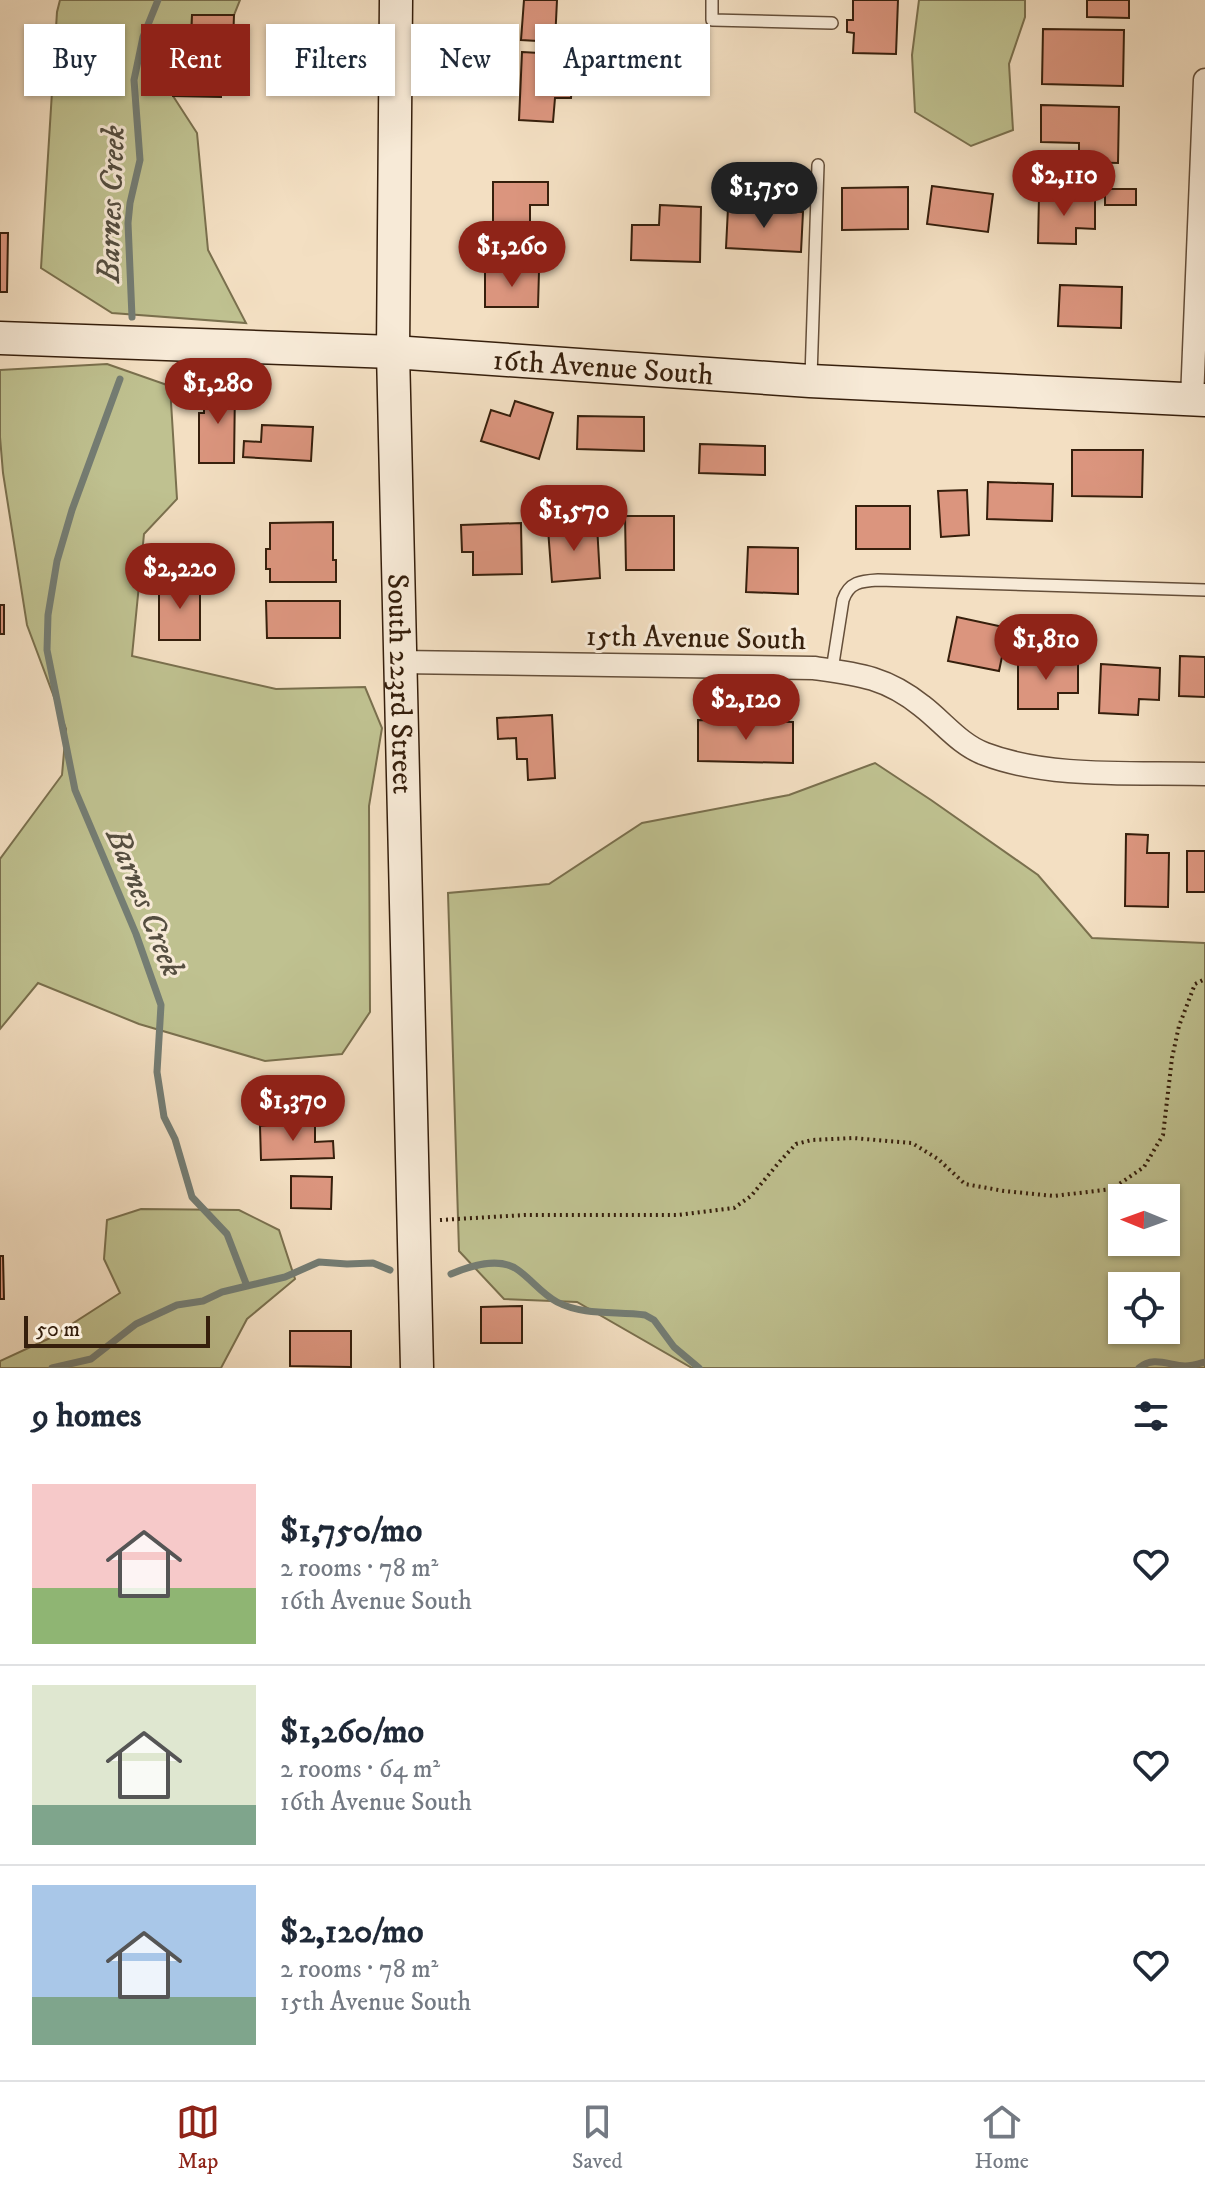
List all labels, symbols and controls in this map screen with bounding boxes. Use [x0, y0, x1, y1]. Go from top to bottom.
chip: Buy [24, 24, 125, 96]
chip: Rent [141, 24, 250, 96]
chip: Filters [266, 24, 395, 96]
chip: New [411, 24, 519, 96]
chip: Apartment [535, 24, 710, 96]
water label: Barnes Creek [89, 124, 135, 284]
pin: $2,110 [999, 150, 1129, 218]
text: $2,110 [1030, 159, 1098, 192]
pin: $1,750 [699, 162, 829, 230]
text: $1,750 [729, 171, 799, 204]
pin: $1,260 [447, 221, 577, 289]
text: $1,260 [476, 230, 548, 263]
street label: 16th Avenue South [491, 342, 715, 394]
pin: $1,280 [153, 358, 283, 426]
text: $1,280 [183, 367, 253, 400]
pin: $1,570 [509, 485, 639, 553]
text: $1,570 [539, 494, 609, 527]
pin: $2,220 [115, 543, 245, 611]
text: $2,220 [143, 552, 217, 585]
street label: South 223rd Street [378, 573, 420, 795]
pin: $1,810 [981, 614, 1111, 682]
street label: 15th Avenue South [585, 618, 807, 659]
text: $1,810 [1012, 623, 1080, 656]
pin: $2,120 [681, 674, 811, 742]
text: $2,120 [711, 683, 781, 716]
water label: Barnes Creek [96, 822, 192, 984]
pin: $1,370 [228, 1075, 358, 1143]
text: $1,370 [259, 1084, 327, 1117]
north arrow [1108, 1184, 1180, 1256]
map controls [1108, 1184, 1180, 1344]
button: locate [1108, 1272, 1180, 1344]
scale bar [24, 1312, 210, 1348]
text: 50 m [36, 1316, 80, 1343]
icon: filters [1129, 1394, 1173, 1438]
text: 9 homes [32, 1395, 141, 1437]
text: $1,750/mo [280, 1510, 422, 1552]
icon: home [96, 1516, 192, 1612]
icon: heart [1129, 1542, 1173, 1586]
text: 2 rooms · 78 m² [280, 1552, 438, 1585]
text: 16th Avenue South [280, 1585, 472, 1618]
text: $1,260/mo [280, 1711, 424, 1753]
icon: home [96, 1717, 192, 1813]
icon: heart [1129, 1743, 1173, 1787]
text: 2 rooms · 64 m² [280, 1753, 440, 1786]
text: 16th Avenue South [280, 1786, 472, 1819]
text: $2,120/mo [280, 1911, 423, 1953]
icon: home [96, 1917, 192, 2013]
icon: heart [1129, 1943, 1173, 1987]
text: 2 rooms · 78 m² [280, 1953, 438, 1986]
text: 15th Avenue South [280, 1986, 471, 2019]
tab: Map [176, 2100, 220, 2175]
tab: Saved [572, 2100, 623, 2175]
tab: Home [975, 2100, 1029, 2175]

